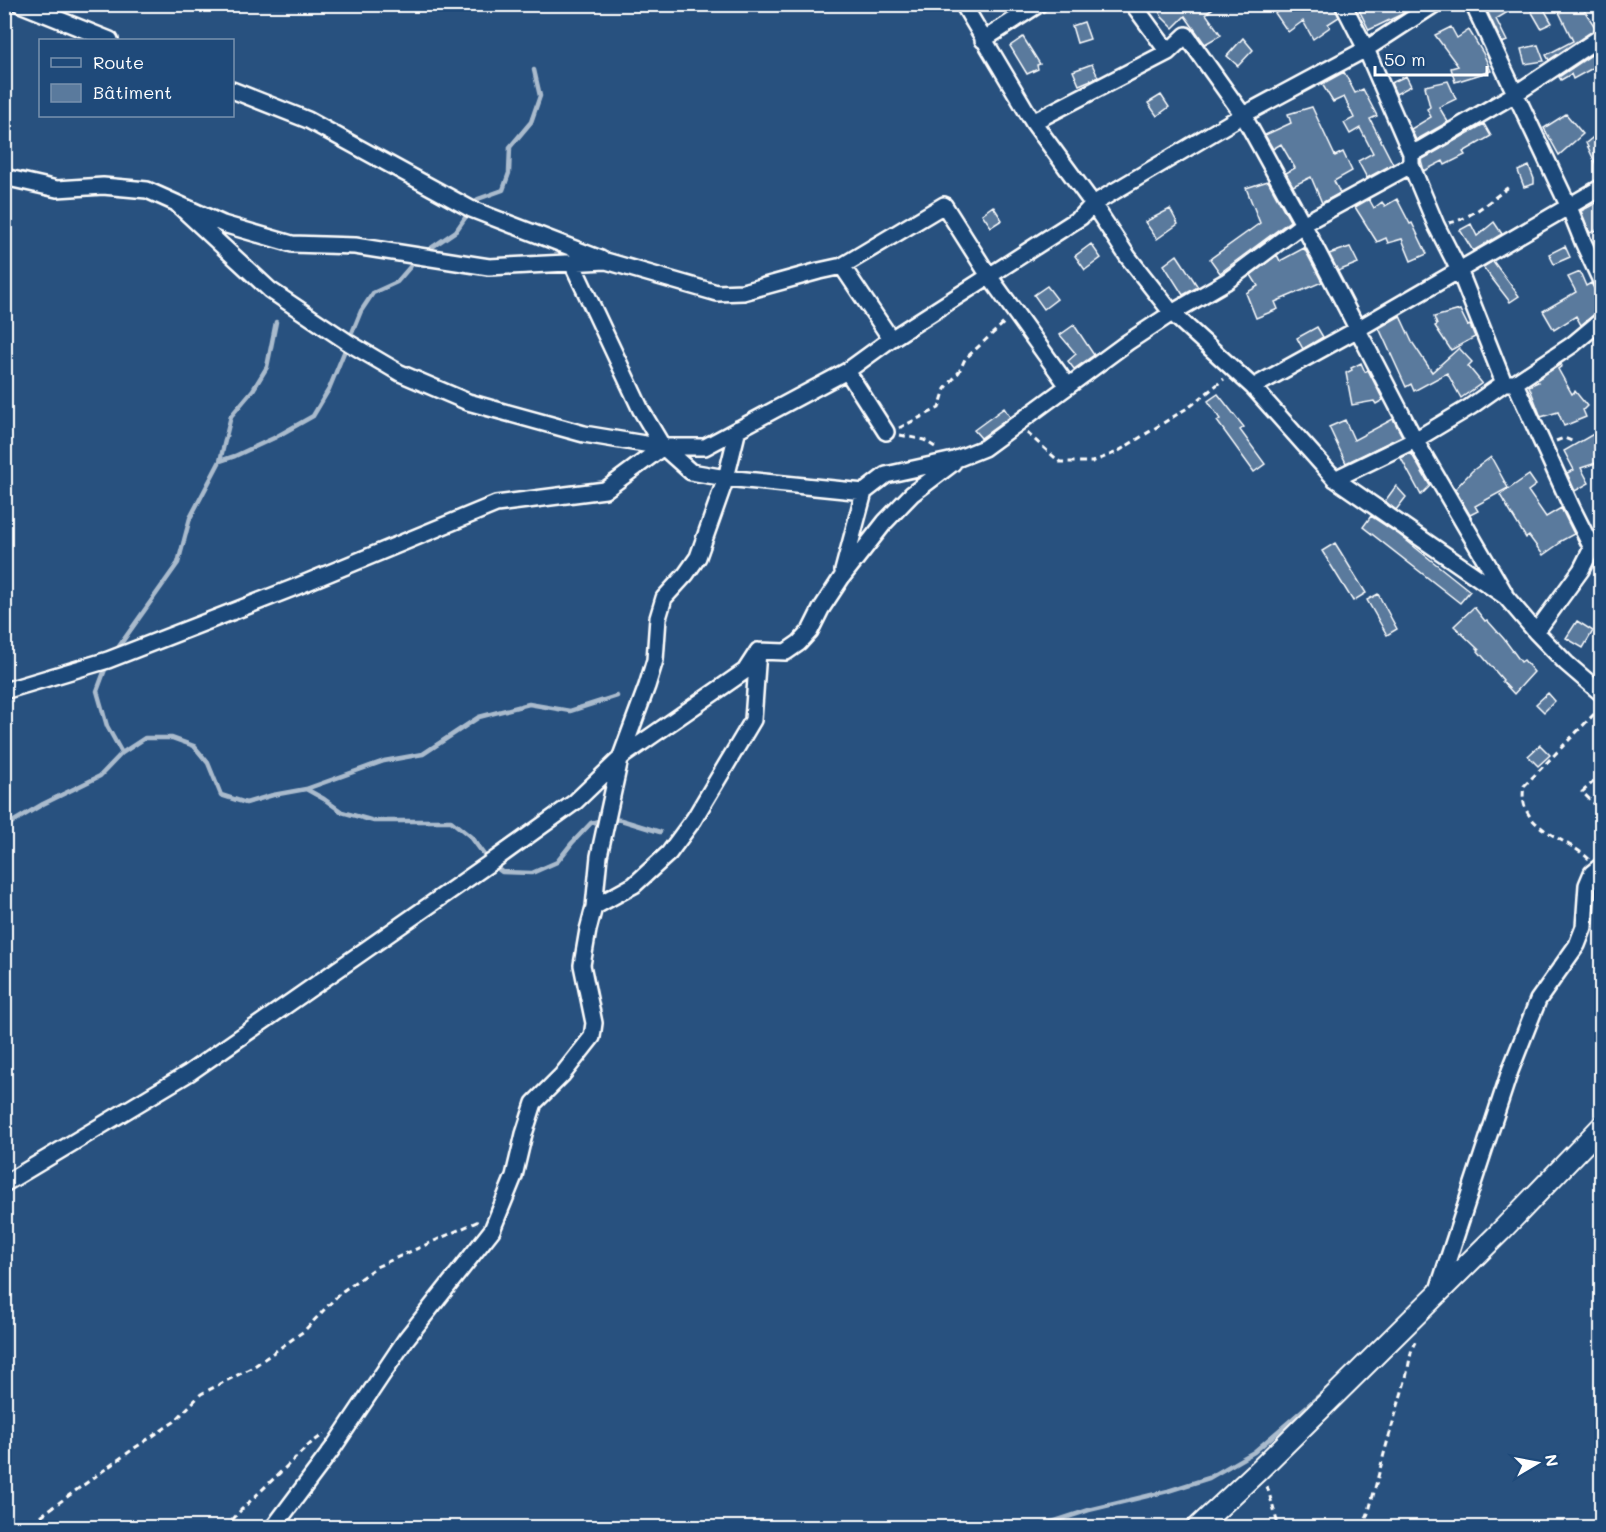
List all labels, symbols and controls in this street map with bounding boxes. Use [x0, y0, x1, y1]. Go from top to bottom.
legend [39, 39, 234, 117]
scale bar [1375, 39, 1488, 77]
text: 50 m [1384, 47, 1426, 71]
text: Route [93, 50, 144, 74]
text: Bâtiment [93, 80, 172, 104]
north arrow [1507, 1433, 1567, 1493]
text: N [1541, 1452, 1564, 1468]

